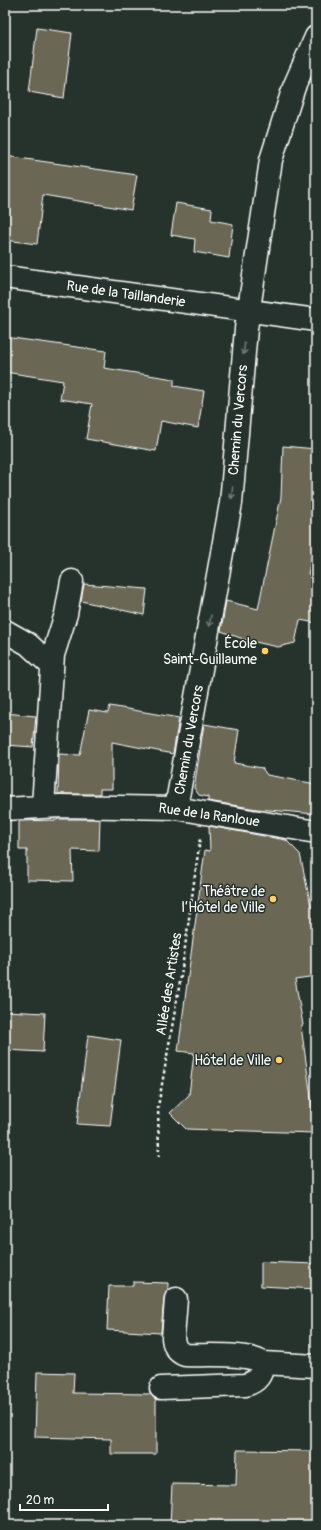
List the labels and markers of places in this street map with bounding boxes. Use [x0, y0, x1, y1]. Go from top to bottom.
place label: École Saint-Guillaume [163, 634, 257, 668]
marker: École Saint-Guillaume [260, 646, 270, 656]
place label: Théâtre de l’Hôtel de Ville [182, 883, 265, 916]
marker: Théâtre de l’Hôtel de Ville [268, 894, 278, 904]
place label: Hôtel de Ville [194, 1052, 271, 1069]
marker: Hôtel de Ville [274, 1055, 284, 1065]

